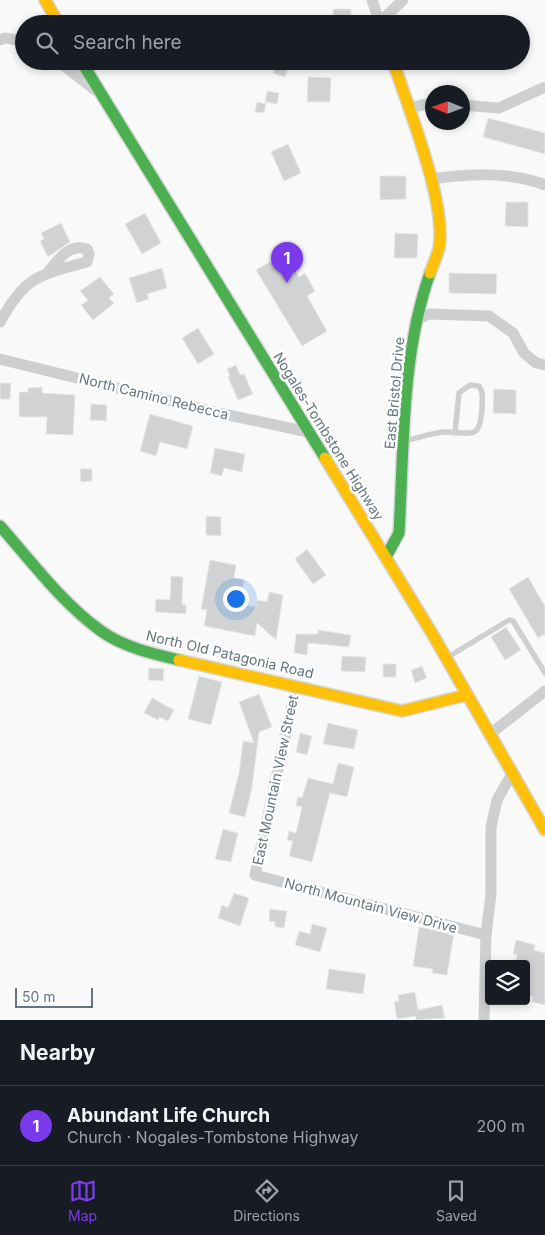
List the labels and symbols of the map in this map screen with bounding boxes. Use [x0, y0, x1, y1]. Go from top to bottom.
north arrow [425, 85, 470, 130]
pin: 1 [271, 242, 303, 283]
street label: East Bristol Drive [381, 336, 407, 450]
street label: Nogales-Tombstone Highway [270, 349, 388, 523]
street label: North Camino Rebecca [78, 369, 230, 423]
your location [223, 586, 249, 612]
street label: North Old Patagonia Road [145, 626, 315, 682]
street label: East Mountain View Street [249, 693, 301, 867]
street label: North Mountain View Drive [283, 874, 459, 936]
scale bar [15, 985, 92, 1008]

